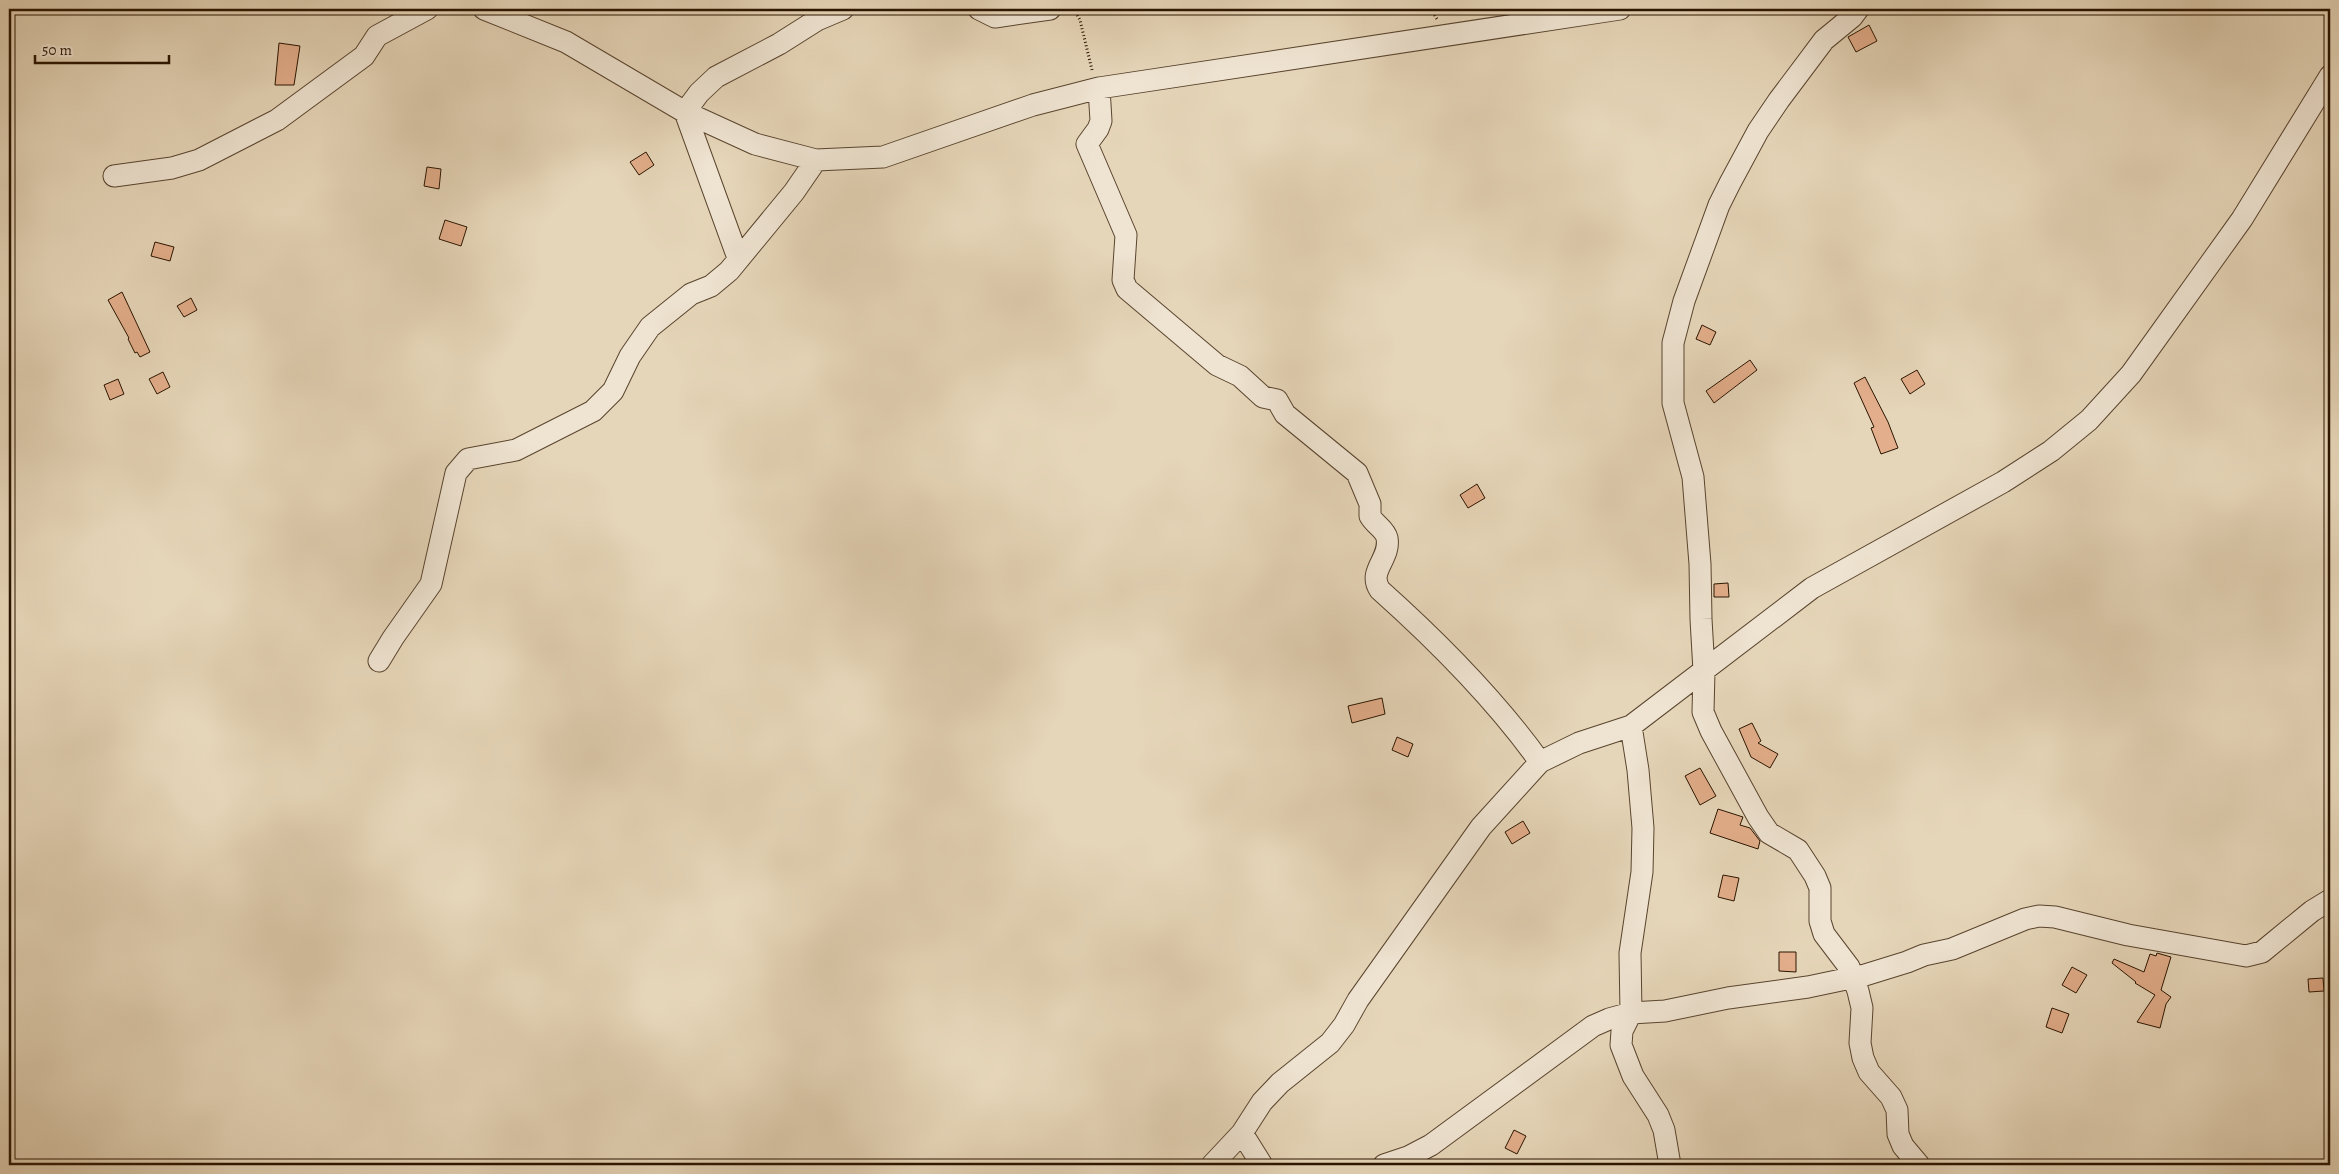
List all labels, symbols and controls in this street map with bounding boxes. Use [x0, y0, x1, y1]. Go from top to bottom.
scale bar [35, 32, 169, 64]
text: 50 m [42, 40, 72, 60]

